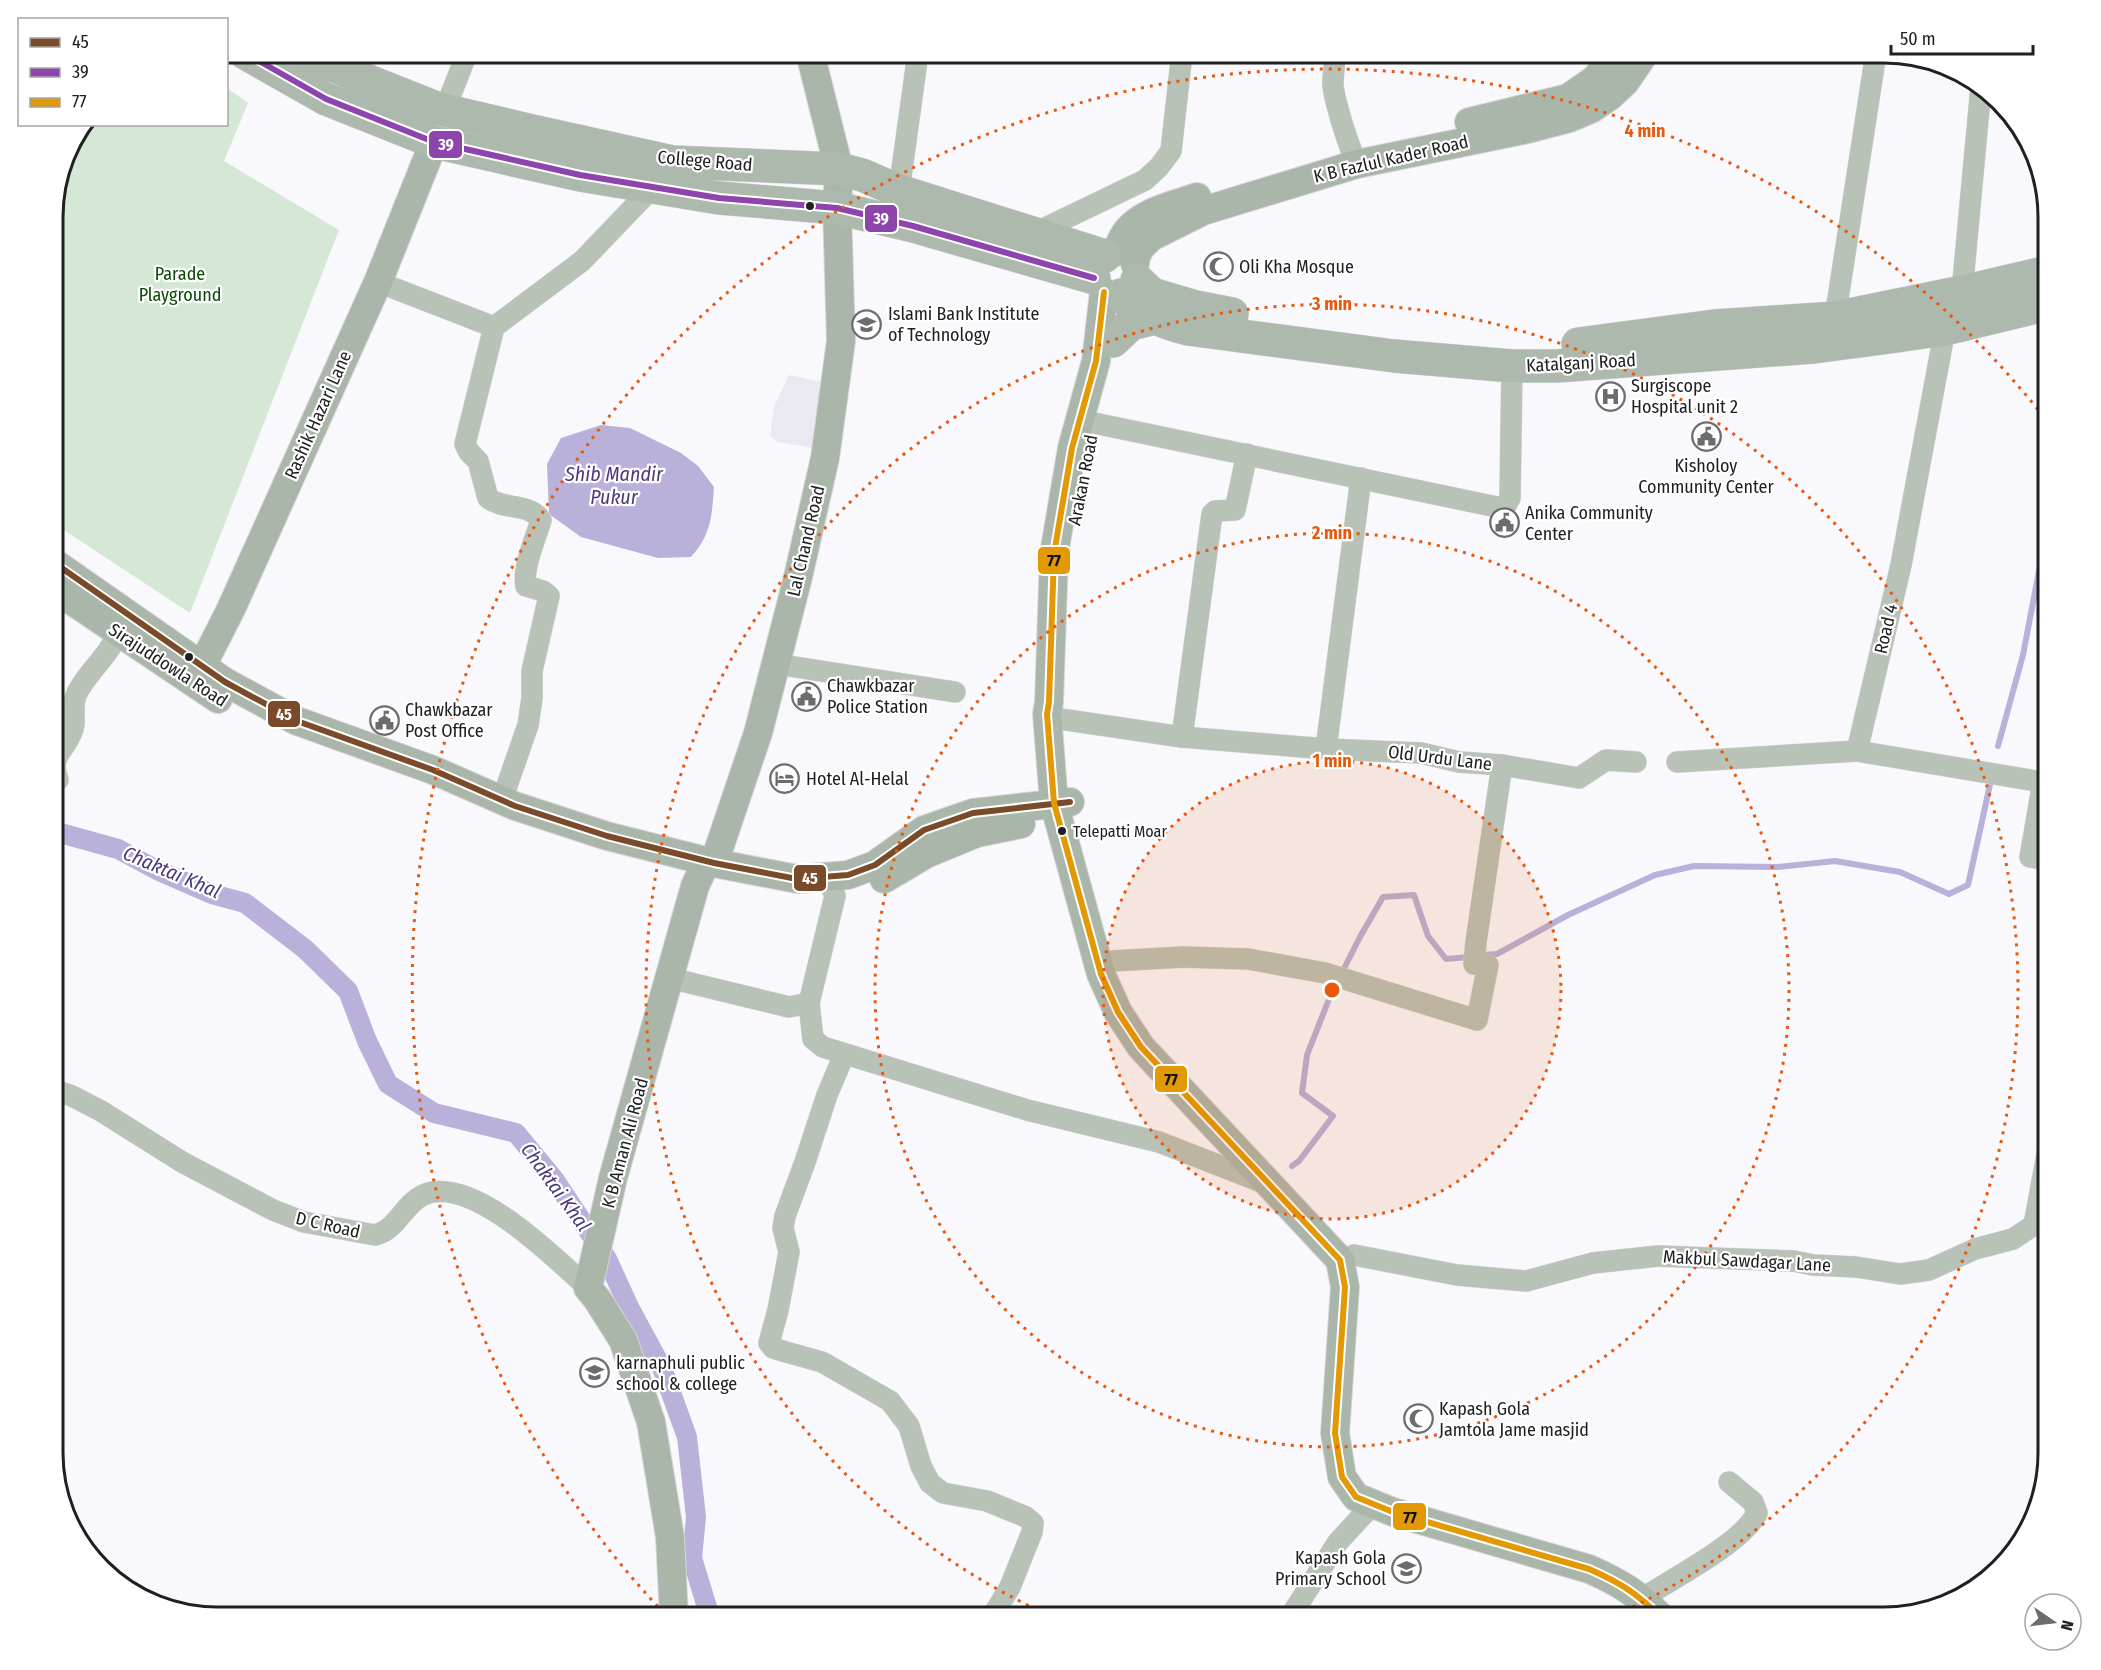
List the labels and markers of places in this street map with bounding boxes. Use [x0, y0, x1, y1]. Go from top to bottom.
unlabelled marker [804, 200, 816, 212]
mosque icon: Oli Kha Mosque [1202, 251, 1234, 283]
place label: Oli Kha Mosque [1239, 256, 1354, 278]
place label: Islami Bank Institute of Technology [888, 303, 1039, 346]
school or university icon: Islami Bank Institute of Technology [851, 308, 883, 340]
place label: Surgiscope Hospital unit 2 [1631, 375, 1738, 418]
hospital icon: Surgiscope Hospital unit 2 [1594, 380, 1626, 412]
public building icon: Kisholoy Community Center [1690, 421, 1722, 453]
place label: Kisholoy Community Center [1638, 455, 1774, 498]
place label: Anika Community Center [1525, 502, 1653, 545]
public building icon: Anika Community Center [1488, 507, 1520, 539]
unlabelled marker [183, 651, 195, 663]
place label: Chawkbazar Police Station [827, 675, 928, 718]
public building icon: Chawkbazar Police Station [790, 680, 822, 712]
place label: Chawkbazar Post Office [405, 699, 493, 742]
public building icon: Chawkbazar Post Office [368, 704, 400, 736]
hotel icon: Hotel Al-Helal [769, 763, 801, 795]
place label: Hotel Al-Helal [806, 768, 909, 790]
place label: Telepatti Moar [1073, 822, 1167, 841]
marker: Telepatti Moar [1056, 825, 1068, 837]
centre of rings [1322, 980, 1342, 1000]
place label: karnaphuli public school & college [616, 1352, 745, 1395]
school or university icon: karnaphuli public school & college [579, 1357, 611, 1389]
place label: Kapash Gola Jamtola Jame masjid [1439, 1398, 1589, 1441]
mosque icon: Kapash Gola Jamtola Jame masjid [1402, 1403, 1434, 1435]
place label: Kapash Gola Primary School [1275, 1547, 1386, 1590]
school or university icon: Kapash Gola Primary School [1391, 1552, 1423, 1584]

